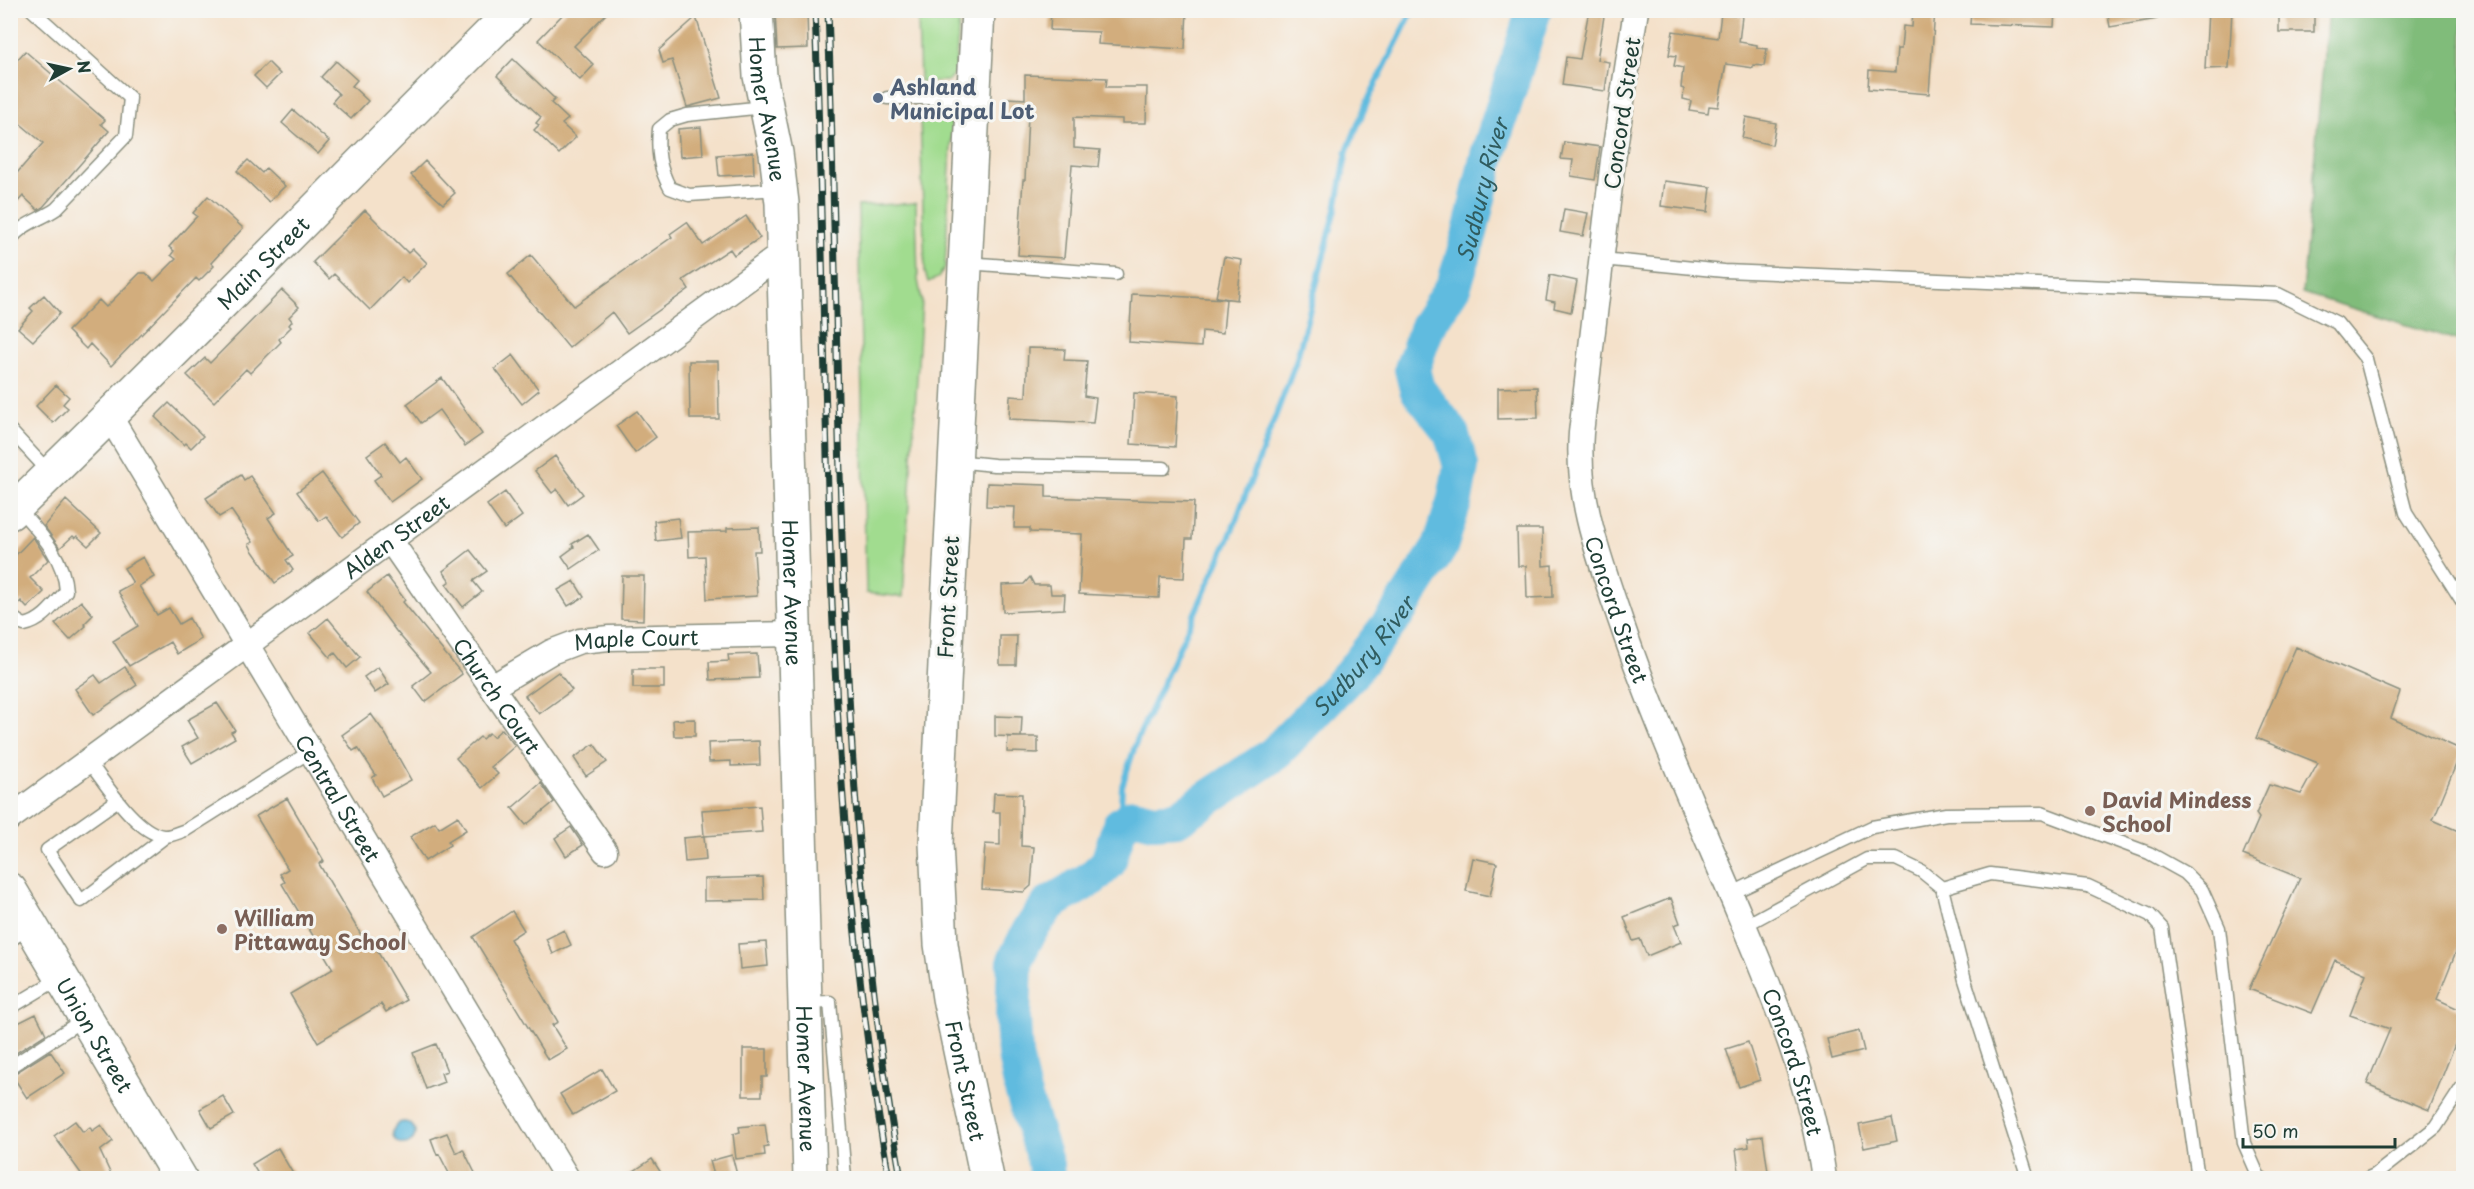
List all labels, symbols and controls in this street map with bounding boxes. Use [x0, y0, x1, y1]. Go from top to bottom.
street label: Concord Street [1594, 35, 1648, 191]
street label: Homer Avenue [742, 36, 795, 183]
north arrow [39, 39, 99, 99]
text: N [72, 59, 98, 75]
place label: Ashland Municipal Lot [889, 70, 1035, 126]
marker: Ashland Municipal Lot [871, 91, 885, 105]
water label: Sudbury River [1446, 111, 1516, 265]
street label: Main Street [209, 208, 316, 316]
street label: Alden Street [336, 486, 456, 586]
street label: Homer Avenue [775, 519, 811, 667]
street label: Concord Street [1578, 532, 1658, 688]
street label: Front Street [928, 535, 966, 659]
water label: Sudbury River [1303, 586, 1423, 723]
street label: Maple Court [573, 620, 699, 658]
street label: Church Court [446, 631, 549, 760]
street label: Central Street [288, 728, 389, 868]
place label: David Mindess School [2102, 783, 2252, 839]
marker: David Mindess School [2083, 804, 2097, 818]
place label: William Pittaway School [234, 901, 407, 957]
marker: William Pittaway School [215, 922, 229, 936]
street label: Union Street [49, 971, 142, 1098]
street label: Concord Street [1755, 983, 1832, 1139]
street label: Homer Avenue [789, 1005, 825, 1152]
street label: Front Street [938, 1017, 995, 1144]
scale bar [2243, 1111, 2394, 1149]
text: 50 m [2252, 1117, 2299, 1144]

